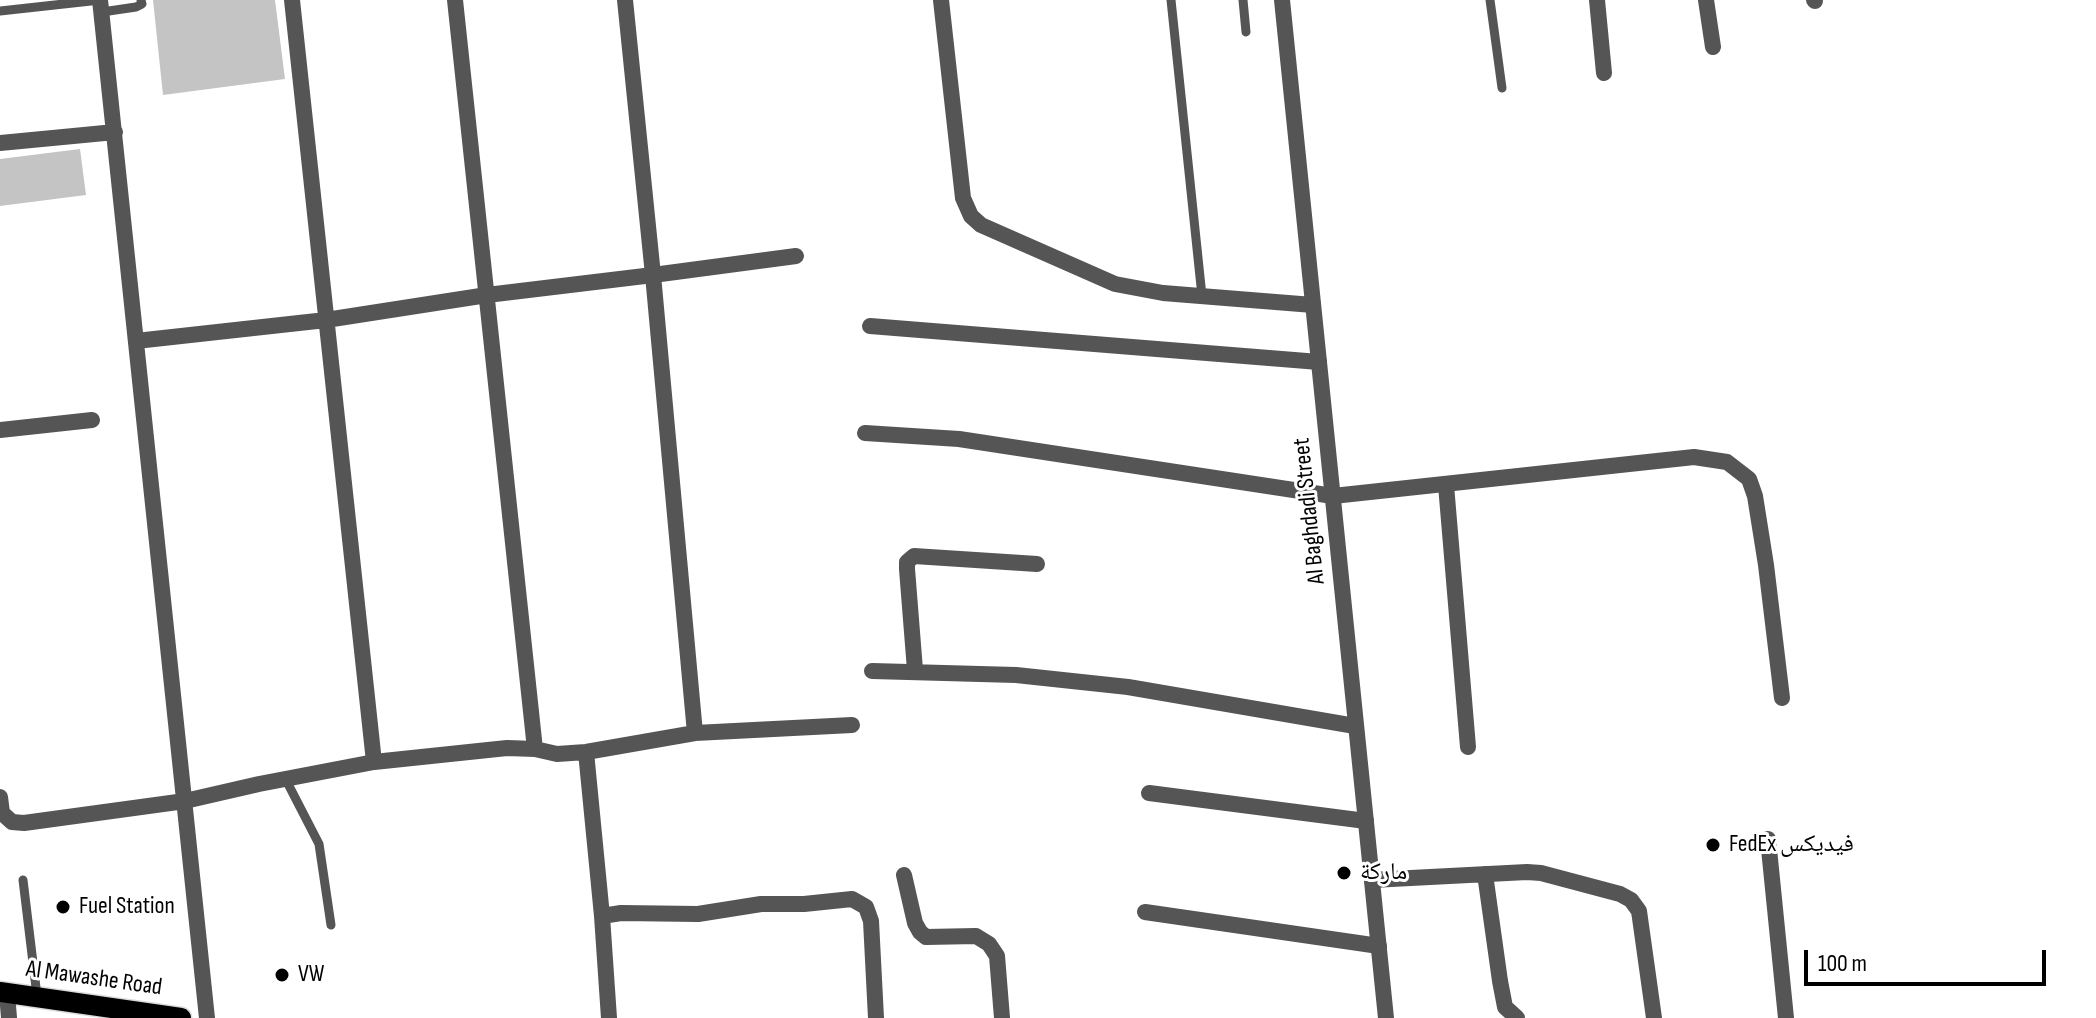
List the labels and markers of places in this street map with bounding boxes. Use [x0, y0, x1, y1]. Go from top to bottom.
place label: FedEx فيديكس [1729, 831, 1854, 859]
marker: FedEx فيديكس [1704, 836, 1722, 854]
place label: ماركة [1360, 859, 1407, 887]
marker: ماركة [1335, 864, 1353, 882]
place label: Fuel Station [79, 893, 175, 921]
marker: Fuel Station [54, 898, 72, 916]
place label: VW [298, 961, 324, 989]
marker: VW [273, 966, 291, 984]

